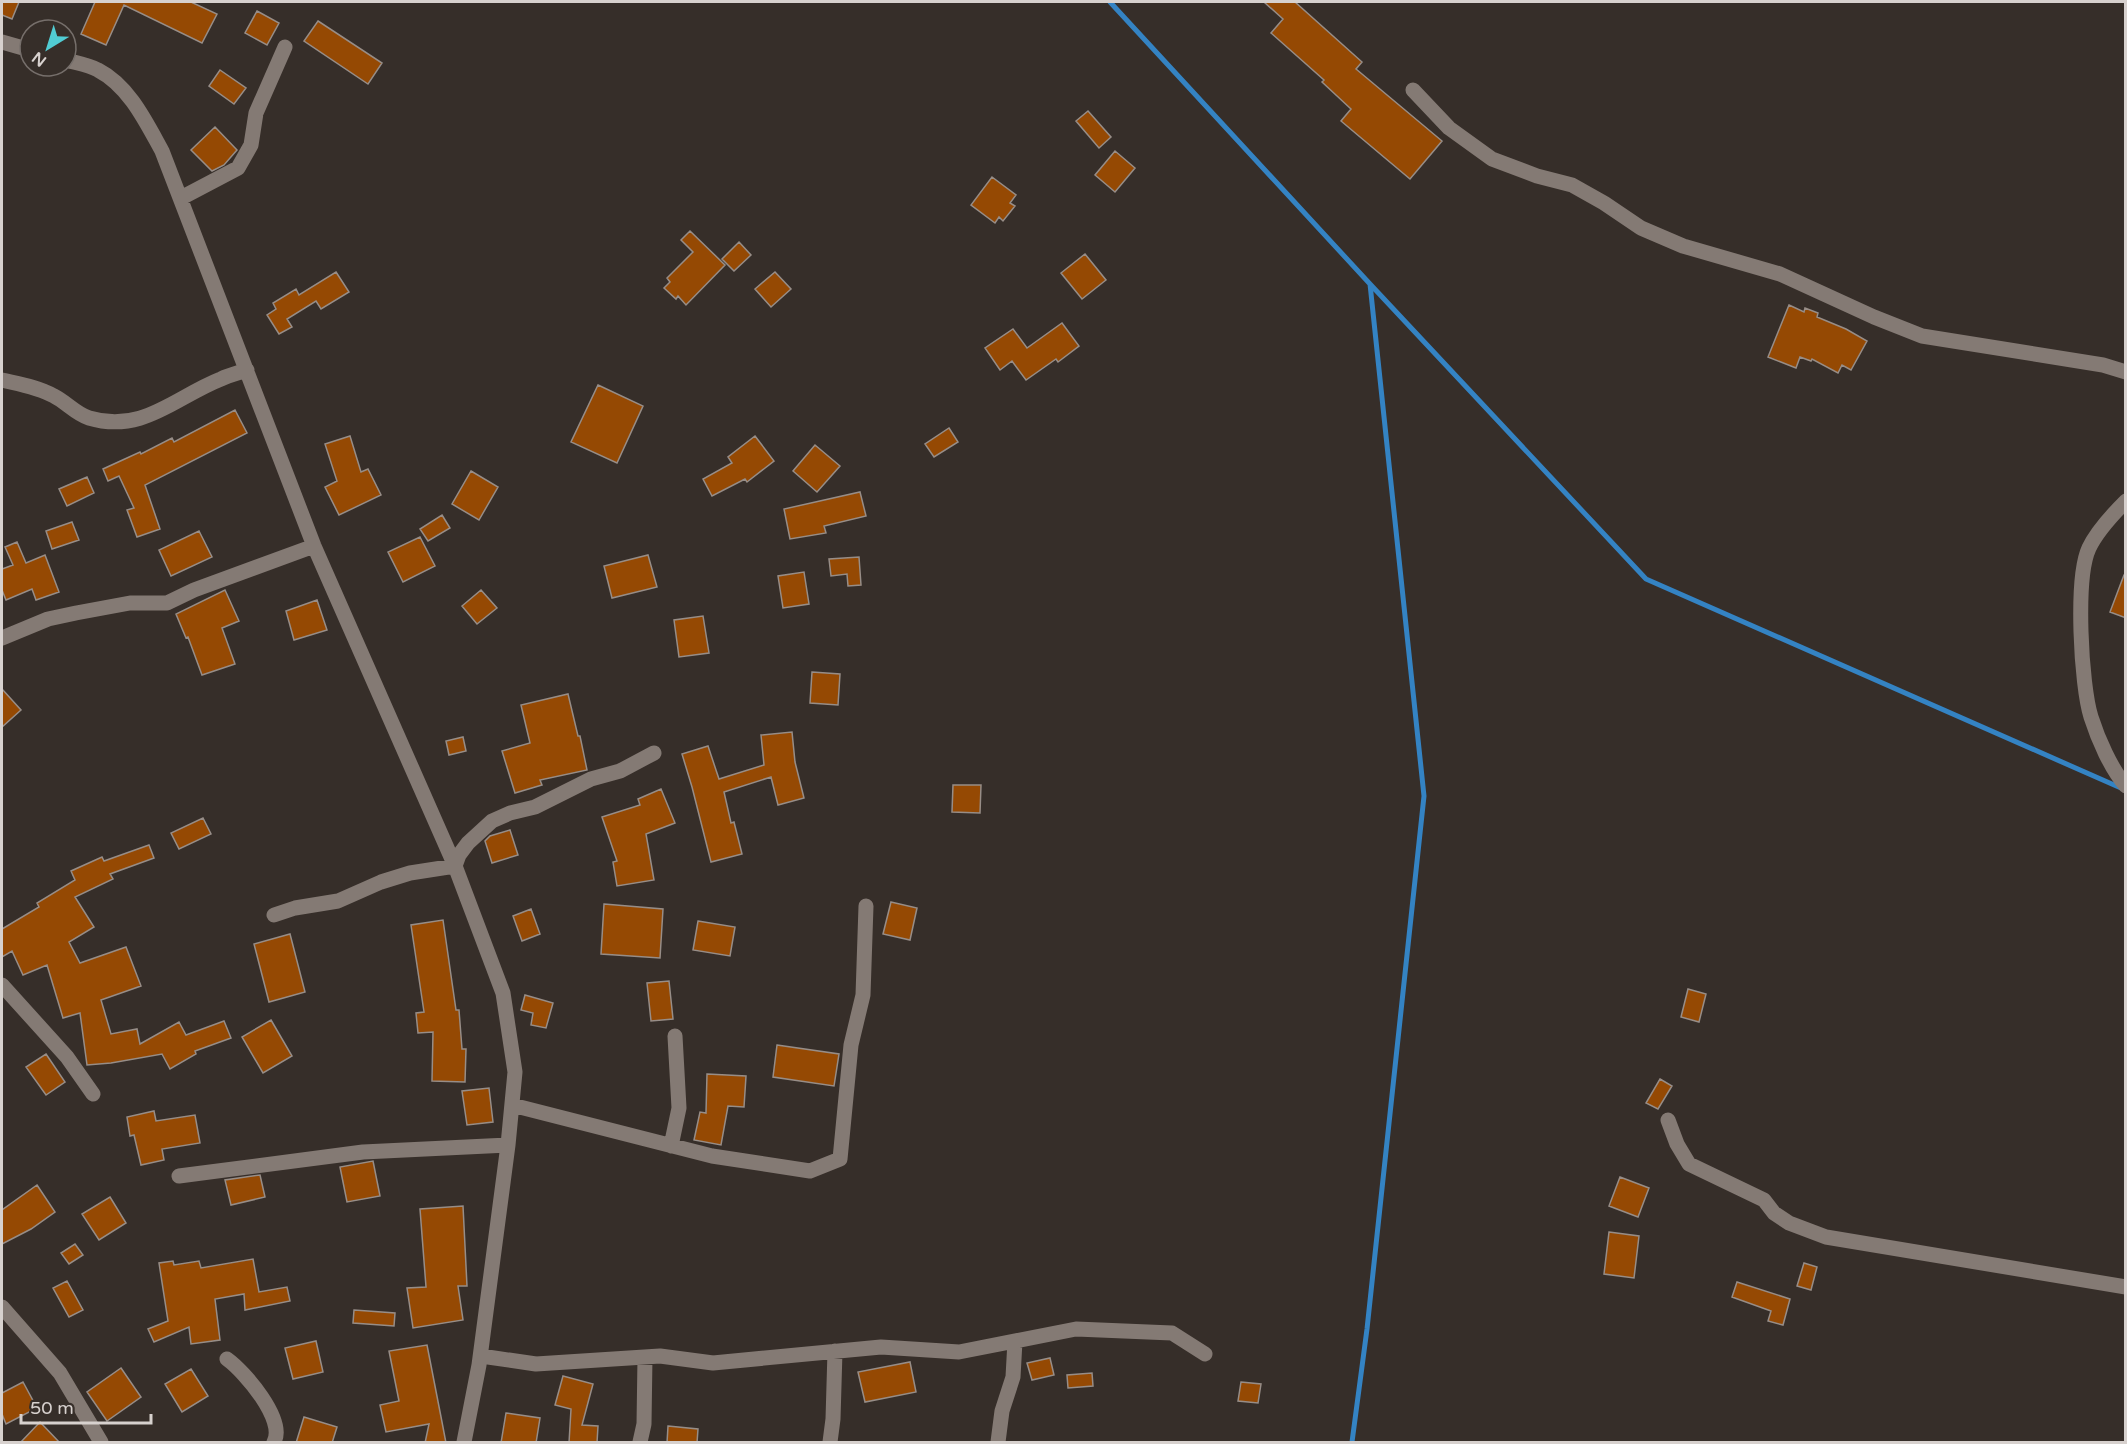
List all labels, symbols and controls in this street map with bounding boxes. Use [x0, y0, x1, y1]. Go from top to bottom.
north arrow [18, 18, 78, 78]
text: N [28, 47, 51, 71]
scale bar [21, 1387, 152, 1425]
text: 50 m [30, 1397, 74, 1419]

